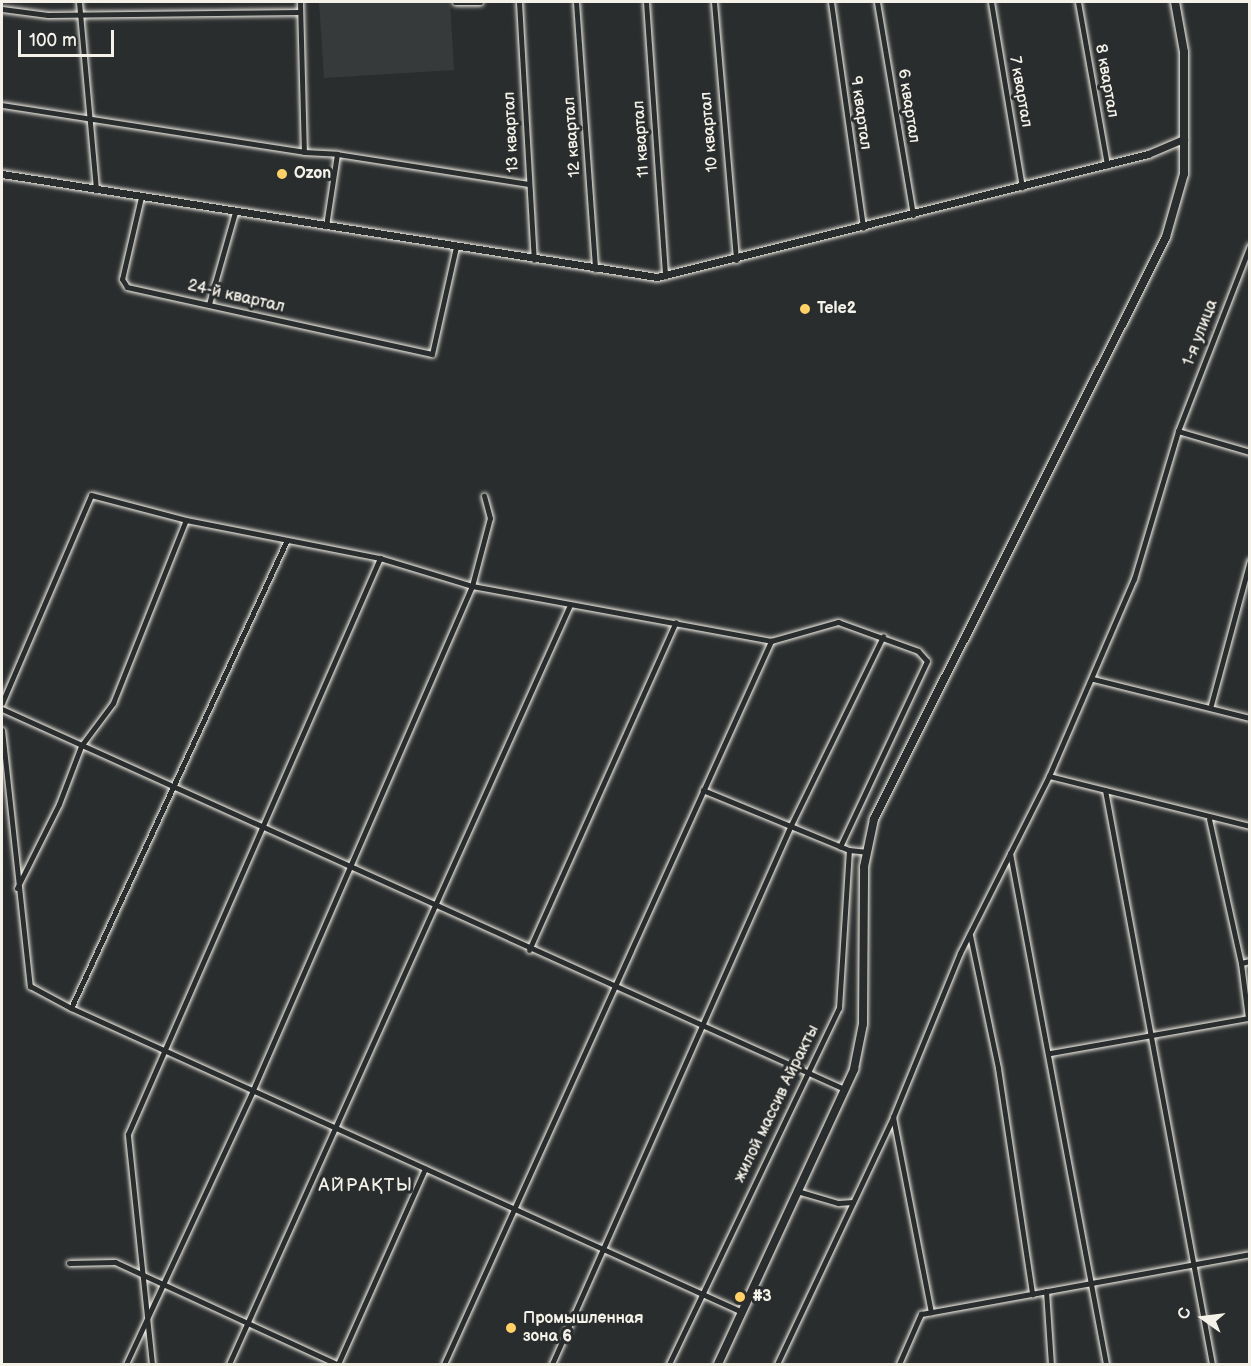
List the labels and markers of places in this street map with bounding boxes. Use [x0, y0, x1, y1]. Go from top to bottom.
place label: Ozon [294, 164, 331, 184]
marker: Ozon [275, 167, 289, 181]
place label: Tele2 [817, 299, 856, 319]
marker: Tele2 [798, 302, 812, 316]
place label: #3 [752, 1287, 772, 1307]
marker: #3 [733, 1290, 747, 1304]
place label: Промышленная зона 6 [523, 1309, 643, 1347]
marker: Промышленная зона 6 [504, 1321, 518, 1335]

